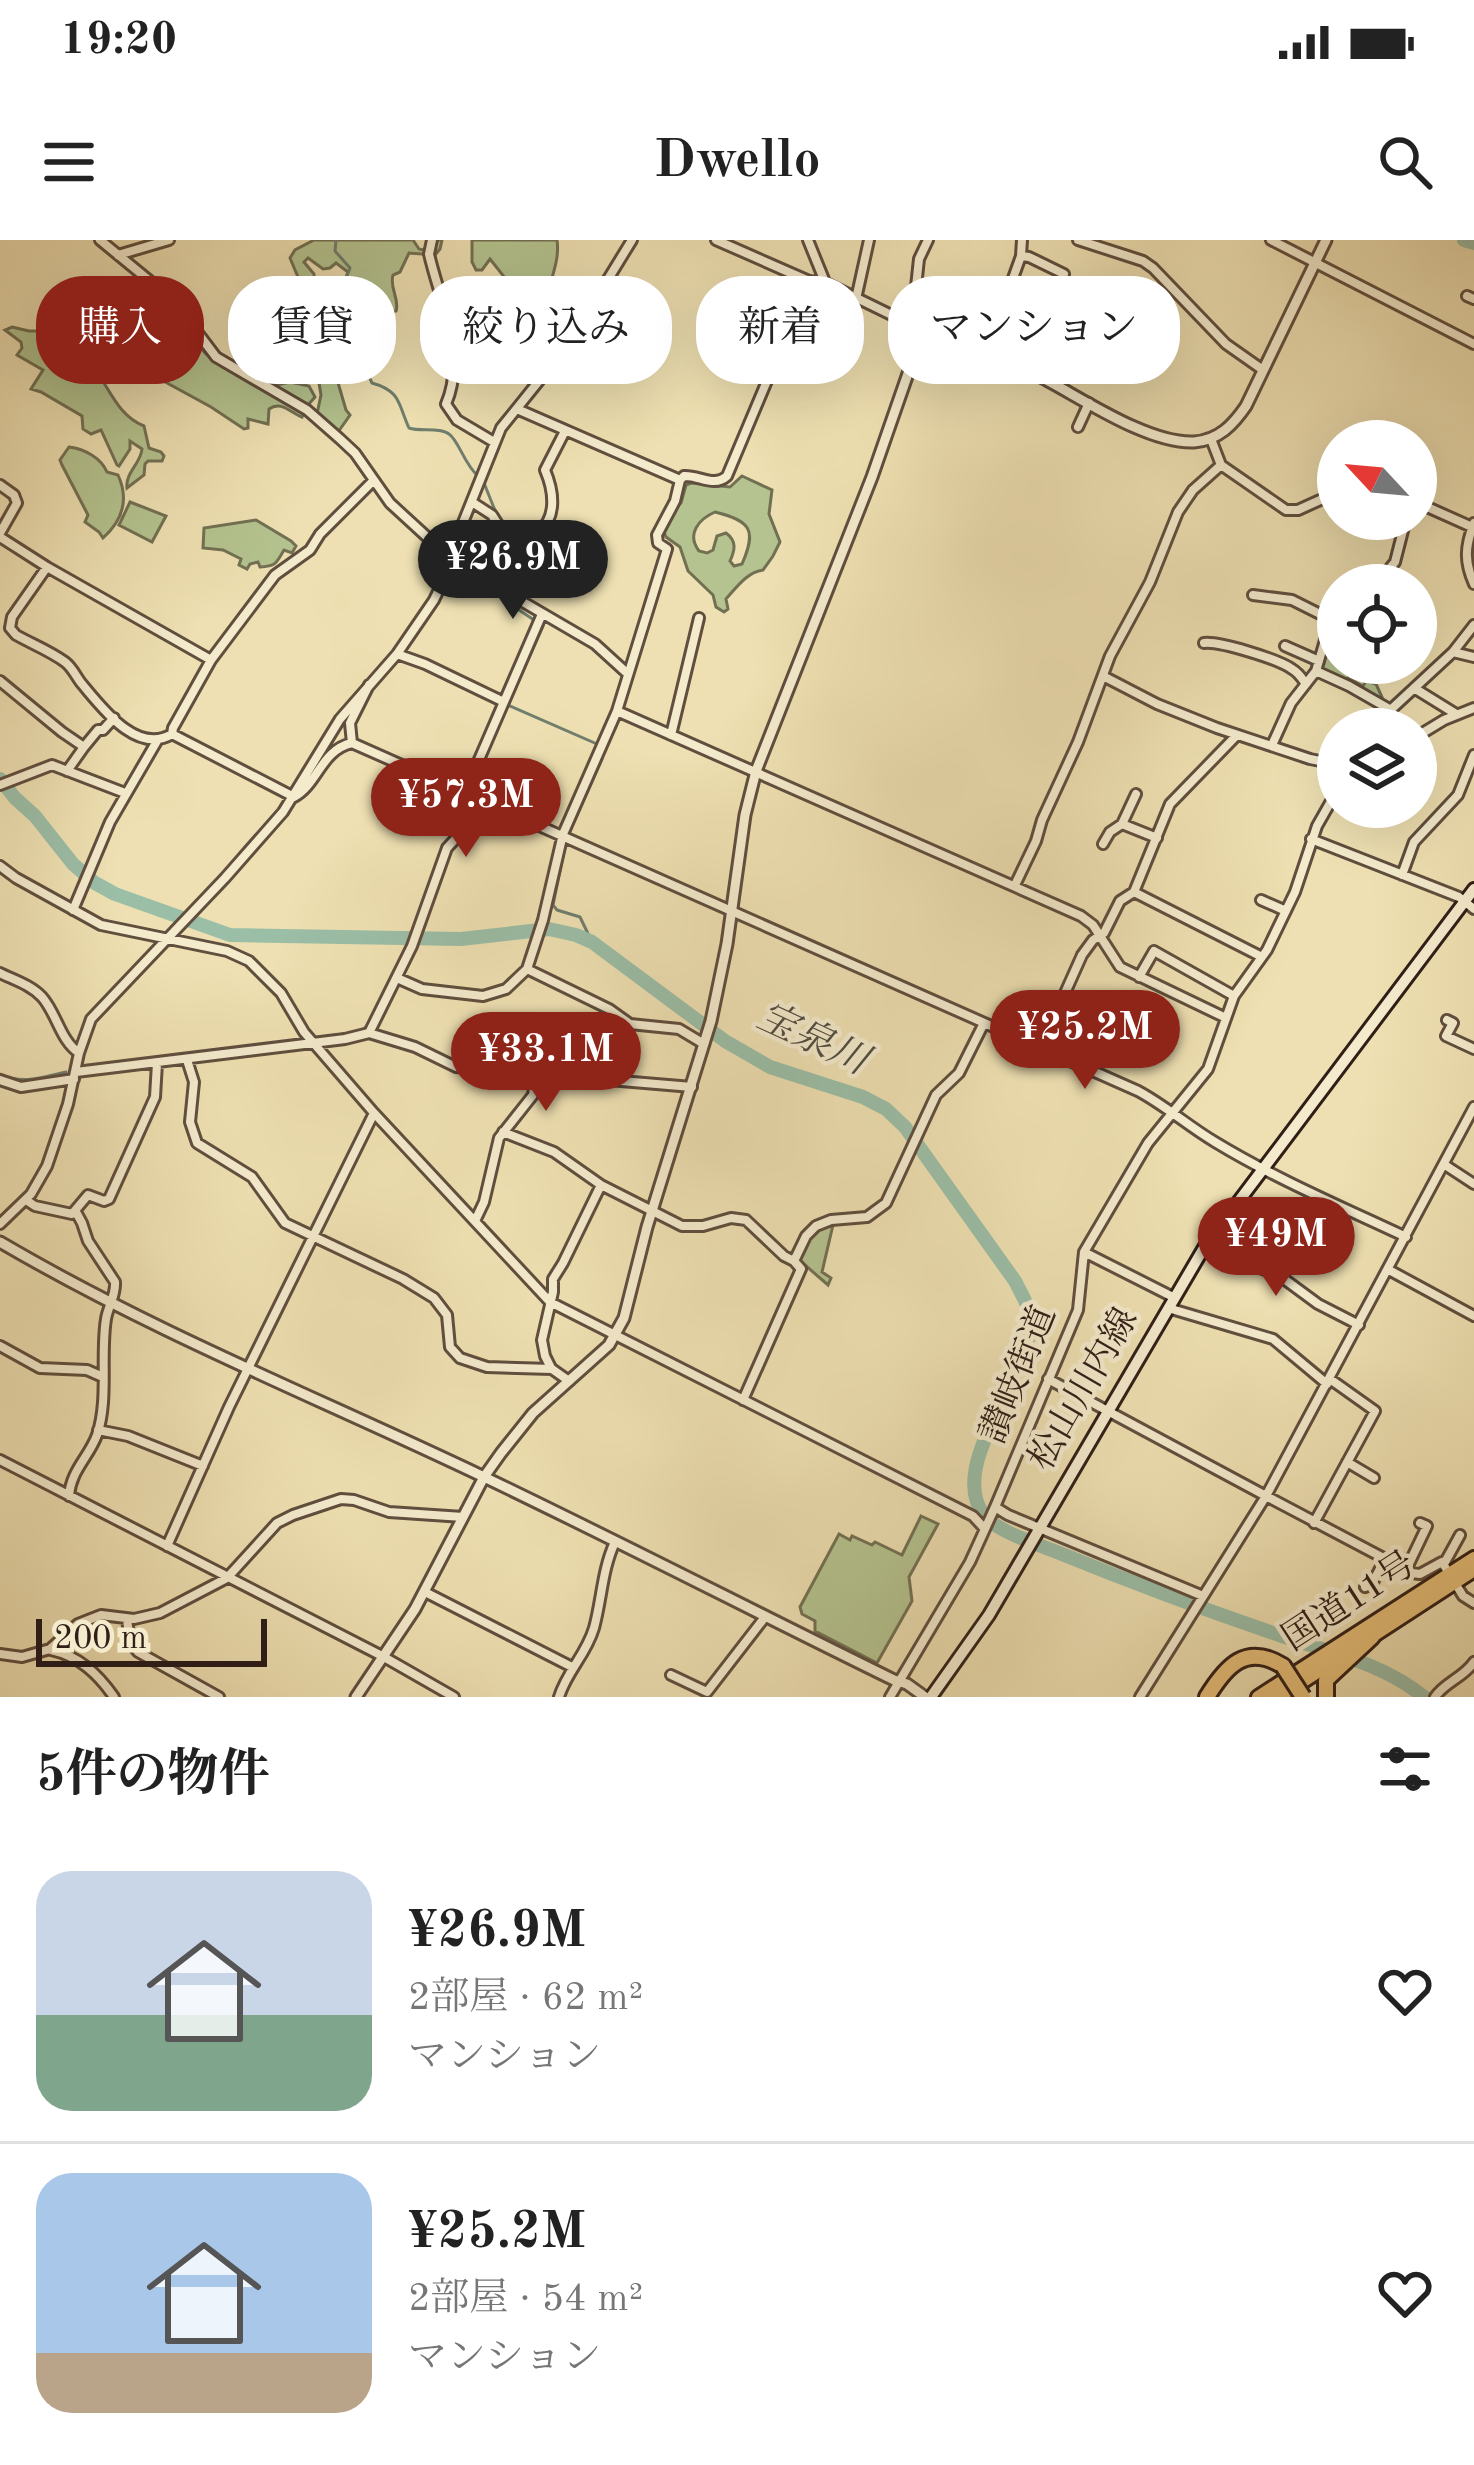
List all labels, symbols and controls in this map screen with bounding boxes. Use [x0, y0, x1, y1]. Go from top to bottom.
text: 19:20 [60, 19, 177, 64]
icon: menu [36, 129, 102, 195]
icon: search [1372, 129, 1438, 195]
text: Dwello [653, 135, 821, 189]
chip: 購入 [36, 276, 204, 384]
chip: 賃貸 [228, 276, 396, 384]
chip: 絞り込み [420, 276, 672, 384]
chip: 新着 [696, 276, 864, 384]
chip: マンション [888, 276, 1180, 384]
north arrow [1317, 420, 1437, 540]
map controls [1317, 420, 1437, 828]
pin: ¥26.9M [415, 520, 611, 622]
text: ¥26.9M [445, 539, 581, 578]
button: locate [1317, 564, 1437, 684]
button: layers [1317, 708, 1437, 828]
pin: ¥57.3M [368, 758, 564, 860]
text: ¥57.3M [398, 777, 534, 816]
pin: ¥25.2M [987, 990, 1183, 1092]
water label: 宝泉川 [751, 995, 878, 1084]
text: ¥25.2M [1017, 1009, 1153, 1048]
pin: ¥33.1M [448, 1012, 644, 1114]
text: ¥33.1M [478, 1031, 614, 1070]
pin: ¥49M [1205, 1197, 1347, 1299]
text: ¥49M [1225, 1216, 1327, 1255]
street label: 讃岐街道 [973, 1300, 1064, 1449]
street label: 松山川内線 [1021, 1301, 1146, 1477]
street label: 国道11号 [1275, 1544, 1423, 1659]
scale bar [36, 1613, 267, 1666]
text: 200 m [54, 1623, 147, 1656]
icon: filters [1372, 1736, 1438, 1802]
text: 5件の物件 [36, 1751, 270, 1802]
text: ¥26.9M [408, 1907, 586, 1958]
icon: home [132, 1919, 276, 2063]
icon: heart [1372, 1958, 1438, 2024]
text: 2部屋 · 62 m² [408, 1979, 643, 2018]
text: マンション [408, 2038, 601, 2077]
text: ¥25.2M [408, 2208, 586, 2259]
icon: home [132, 2221, 276, 2365]
icon: heart [1372, 2260, 1438, 2326]
text: 2部屋 · 54 m² [408, 2280, 643, 2319]
text: マンション [408, 2339, 601, 2378]

